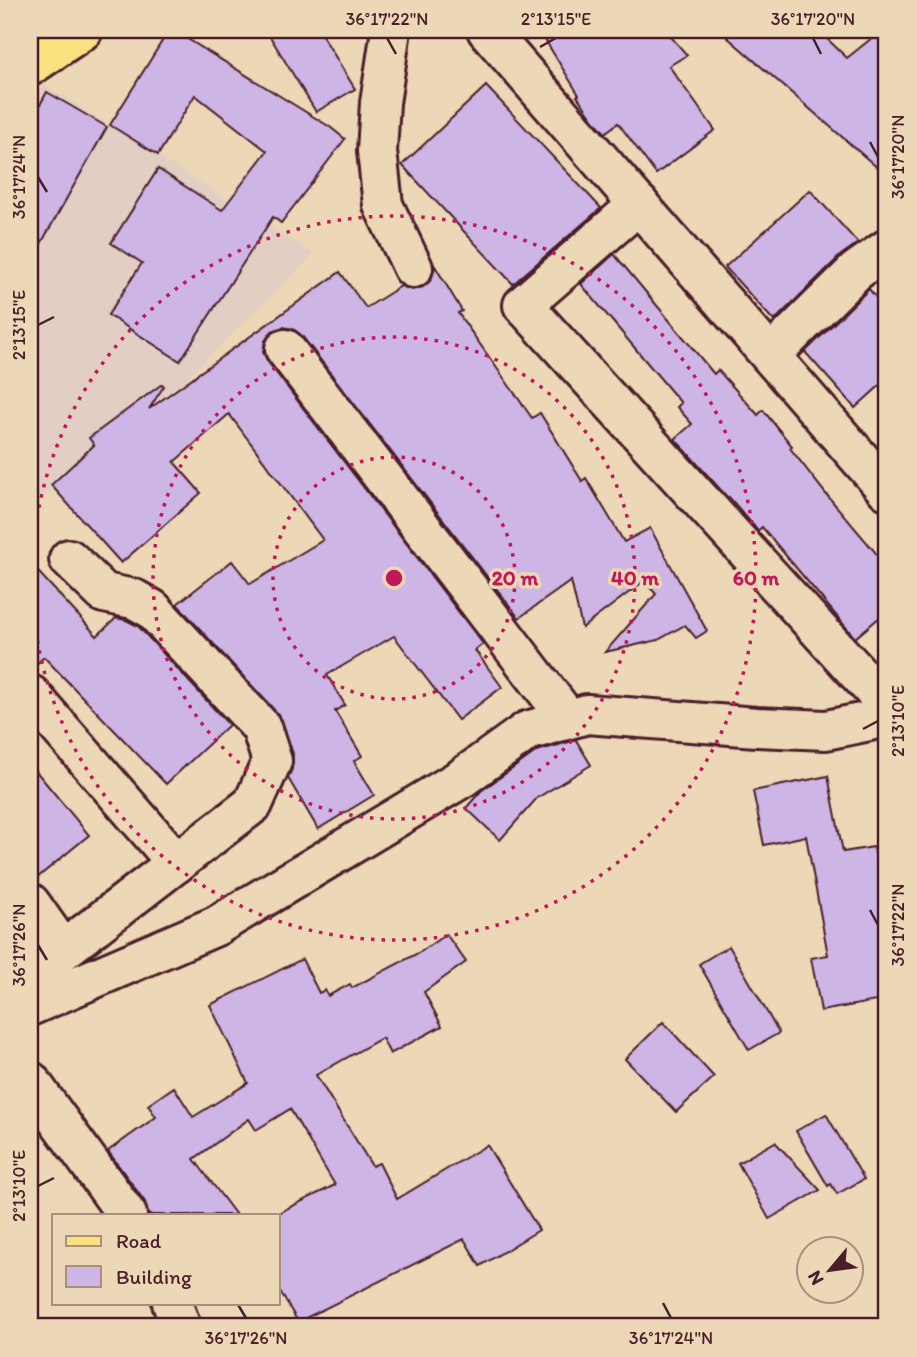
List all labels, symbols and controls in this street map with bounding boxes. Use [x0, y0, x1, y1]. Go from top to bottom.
text: 36°17'22"N [346, 8, 428, 30]
text: 2°13'15"E [521, 8, 591, 30]
text: 36°17'20"N [771, 8, 855, 30]
text: 36°17'20"N [887, 115, 909, 199]
text: 36°17'24"N [8, 135, 30, 219]
text: 2°13'15"E [8, 290, 30, 360]
text: 20 m [492, 565, 539, 590]
text: 40 m [611, 565, 659, 590]
text: 60 m [733, 565, 780, 590]
centre of rings [382, 566, 406, 590]
text: 2°13'10"E [887, 685, 909, 757]
text: 36°17'22"N [887, 884, 909, 966]
text: 36°17'26"N [8, 904, 30, 986]
text: 2°13'10"E [8, 1150, 30, 1222]
legend [52, 1214, 280, 1304]
text: Road [116, 1228, 162, 1253]
north arrow [794, 1234, 864, 1304]
text: Building [116, 1264, 192, 1289]
text: N [802, 1267, 829, 1289]
text: 36°17'26"N [205, 1327, 287, 1349]
text: 36°17'24"N [629, 1327, 713, 1349]

